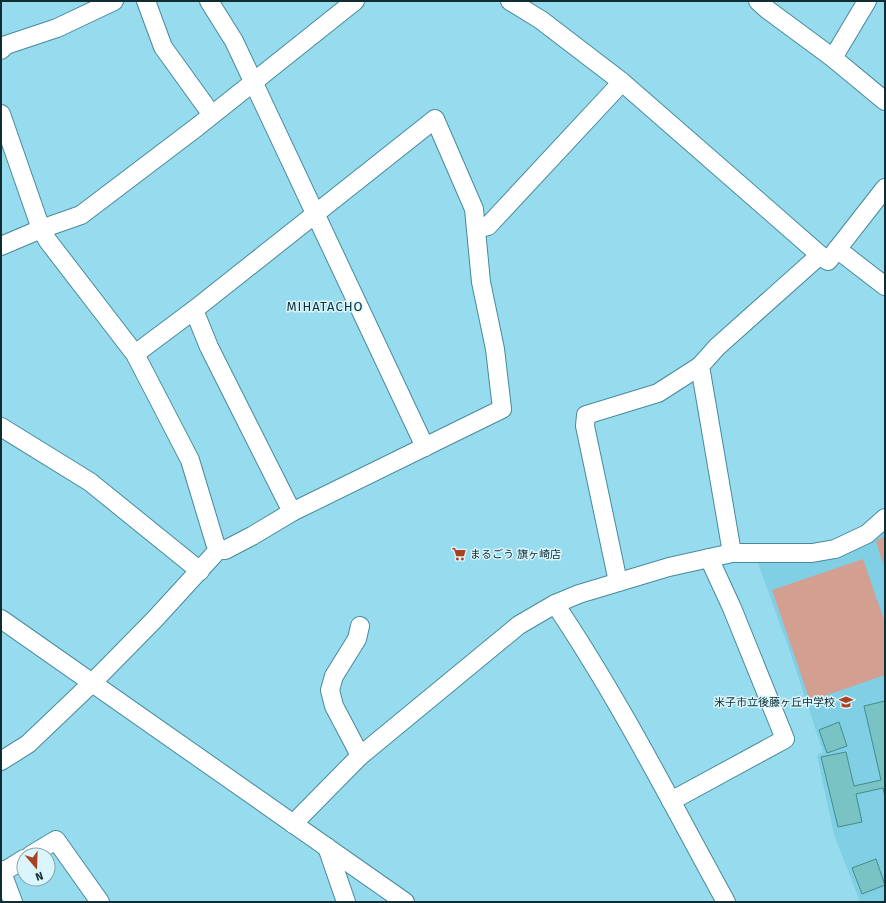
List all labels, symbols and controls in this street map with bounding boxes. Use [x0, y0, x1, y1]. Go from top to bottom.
district label: MIHATACHO [286, 299, 364, 314]
supermarket icon: まるごう 旗ヶ崎店 [451, 546, 467, 562]
place label: まるごう 旗ヶ崎店 [470, 548, 561, 561]
school or university icon: 米子市立後藤ヶ丘中学校 [838, 694, 854, 710]
place label: 米子市立後藤ヶ丘中学校 [714, 696, 835, 709]
north arrow [16, 847, 56, 887]
text: N [34, 869, 45, 883]

